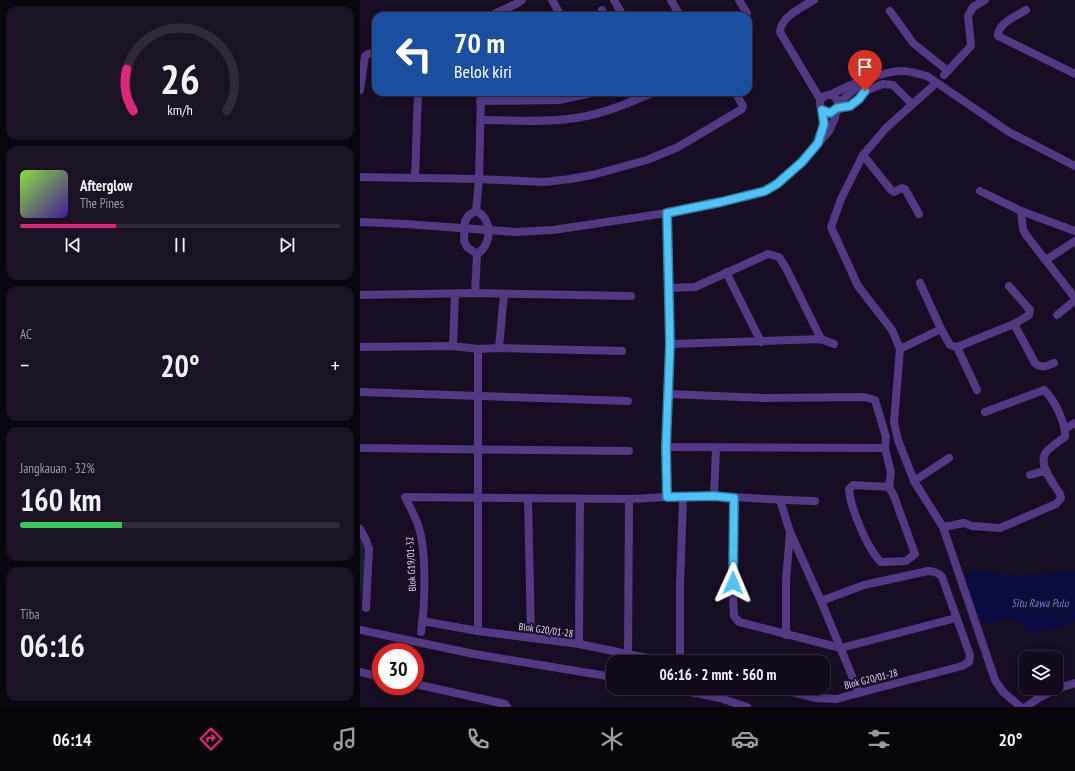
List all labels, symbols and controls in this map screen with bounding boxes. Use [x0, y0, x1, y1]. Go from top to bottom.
text: 70 m [454, 24, 505, 61]
icon: left [388, 28, 440, 80]
pin [848, 50, 882, 91]
text: 26 [160, 52, 200, 105]
icon: arrive [854, 56, 876, 78]
text: Belok kiri [454, 60, 512, 83]
text: km/h [167, 100, 193, 119]
text: Afterglow [80, 176, 132, 195]
text: The Pines [80, 195, 124, 212]
icon: previous [62, 234, 84, 256]
icon: pause [169, 234, 191, 256]
icon: next [276, 234, 298, 256]
text: AC [20, 326, 32, 343]
text: 20° [160, 346, 200, 385]
text: − [20, 351, 29, 379]
text: + [331, 351, 340, 379]
text: Jangkauan · 32% [20, 460, 95, 477]
text: 160 km [20, 480, 101, 519]
street label: Blok G19/01-32 [403, 536, 419, 592]
position arrow [712, 562, 754, 604]
water label: Situ Rawa Pulo [1012, 596, 1070, 610]
text: Tiba [20, 606, 39, 623]
street label: Blok G20/01-28 [518, 620, 574, 640]
text: 06:16 [20, 626, 85, 665]
speed limit sign: 30 [372, 643, 424, 695]
map controls [1019, 651, 1063, 695]
button: layers [1019, 651, 1063, 695]
text: 06:16 · 2 mnt · 560 m [660, 665, 776, 684]
street label: Blok G20/01-28 [843, 666, 899, 692]
icon: directions [197, 725, 225, 753]
icon: music [331, 725, 359, 753]
icon: phone [464, 725, 492, 753]
icon: climate [598, 725, 626, 753]
icon: car [731, 725, 759, 753]
icon: filters [865, 725, 893, 753]
text: 06:14 [53, 728, 92, 751]
text: 20° [998, 728, 1022, 751]

